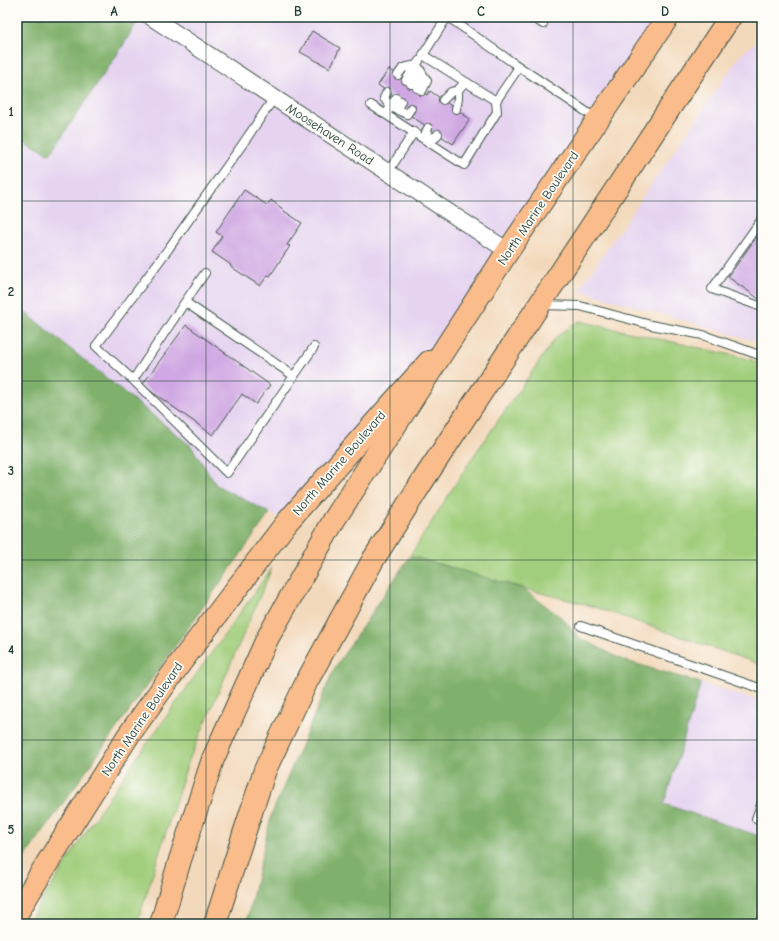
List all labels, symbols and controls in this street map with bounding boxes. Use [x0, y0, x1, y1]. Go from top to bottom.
text: A [110, 4, 118, 19]
text: B [294, 4, 302, 19]
text: C [477, 4, 485, 19]
text: D [661, 4, 669, 19]
street label: Moosehaven Road [283, 100, 377, 168]
text: 1 [8, 104, 14, 119]
street label: North Marine Boulevard [494, 148, 582, 268]
text: 2 [8, 284, 14, 299]
street label: North Marine Boulevard [289, 408, 389, 518]
text: 3 [8, 463, 14, 478]
text: 4 [8, 642, 14, 657]
street label: North Marine Boulevard [98, 659, 186, 779]
text: 5 [8, 822, 15, 837]

